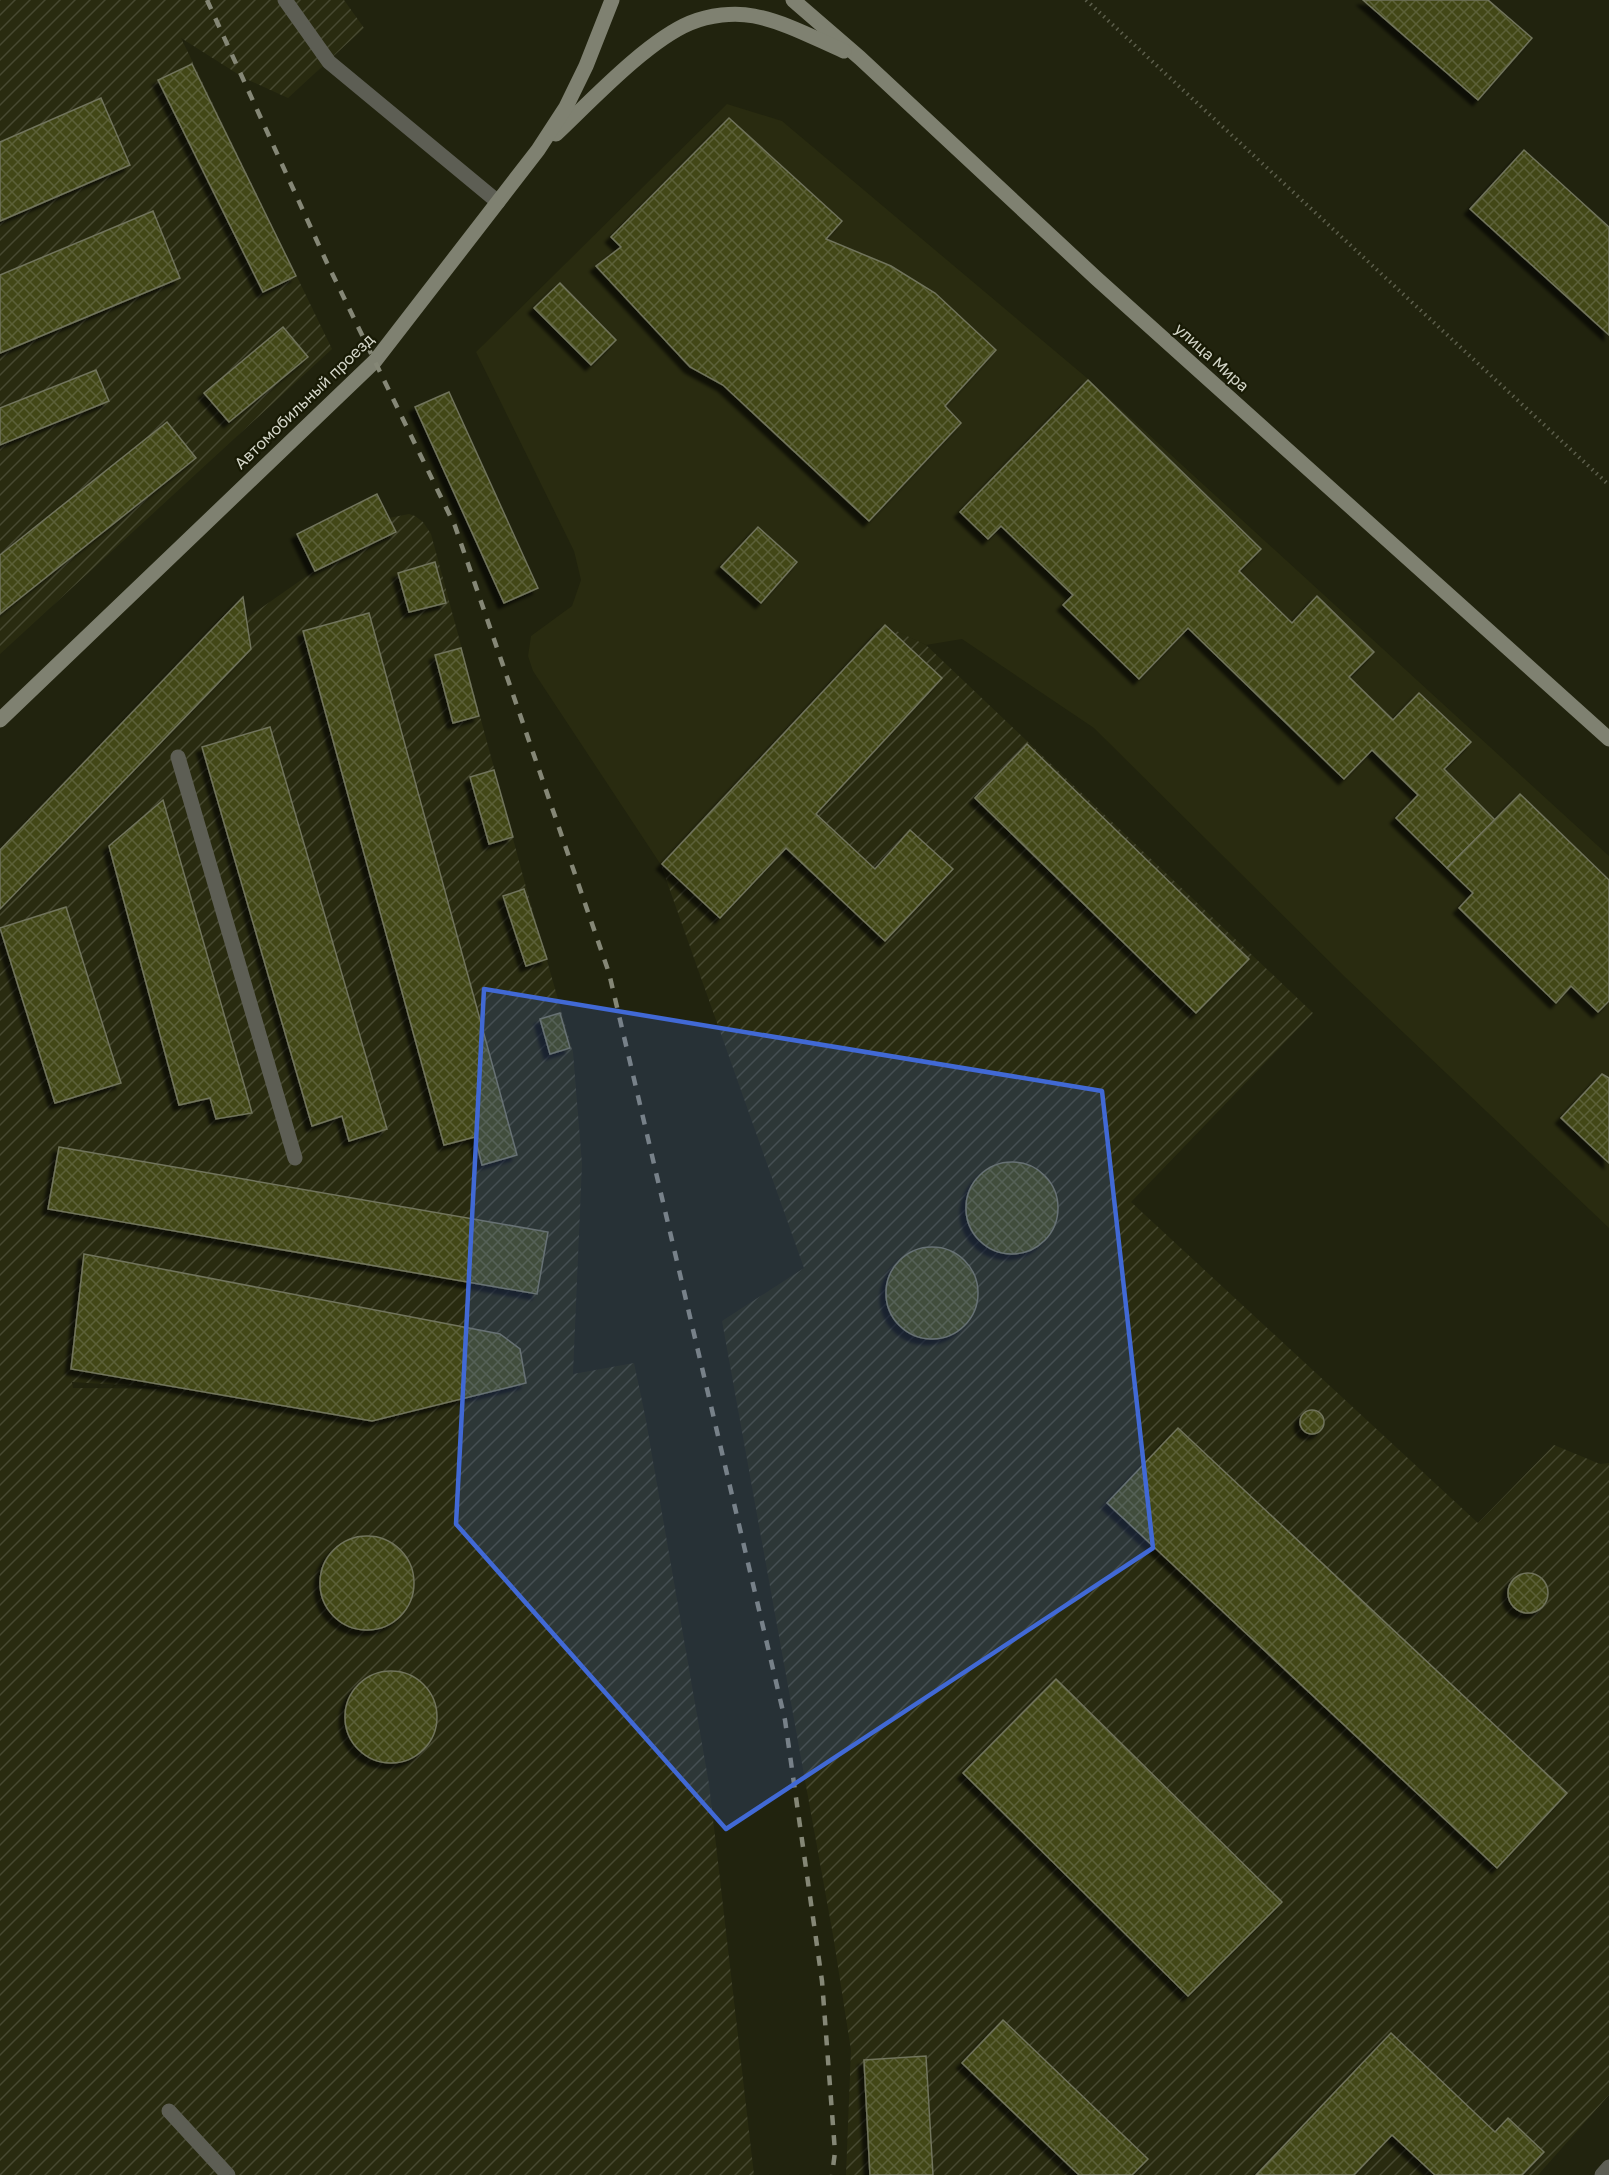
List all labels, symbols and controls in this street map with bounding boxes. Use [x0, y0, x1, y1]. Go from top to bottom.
street label: улица Мира [1171, 318, 1253, 396]
street label: Автомобильный проезд [230, 329, 378, 473]

